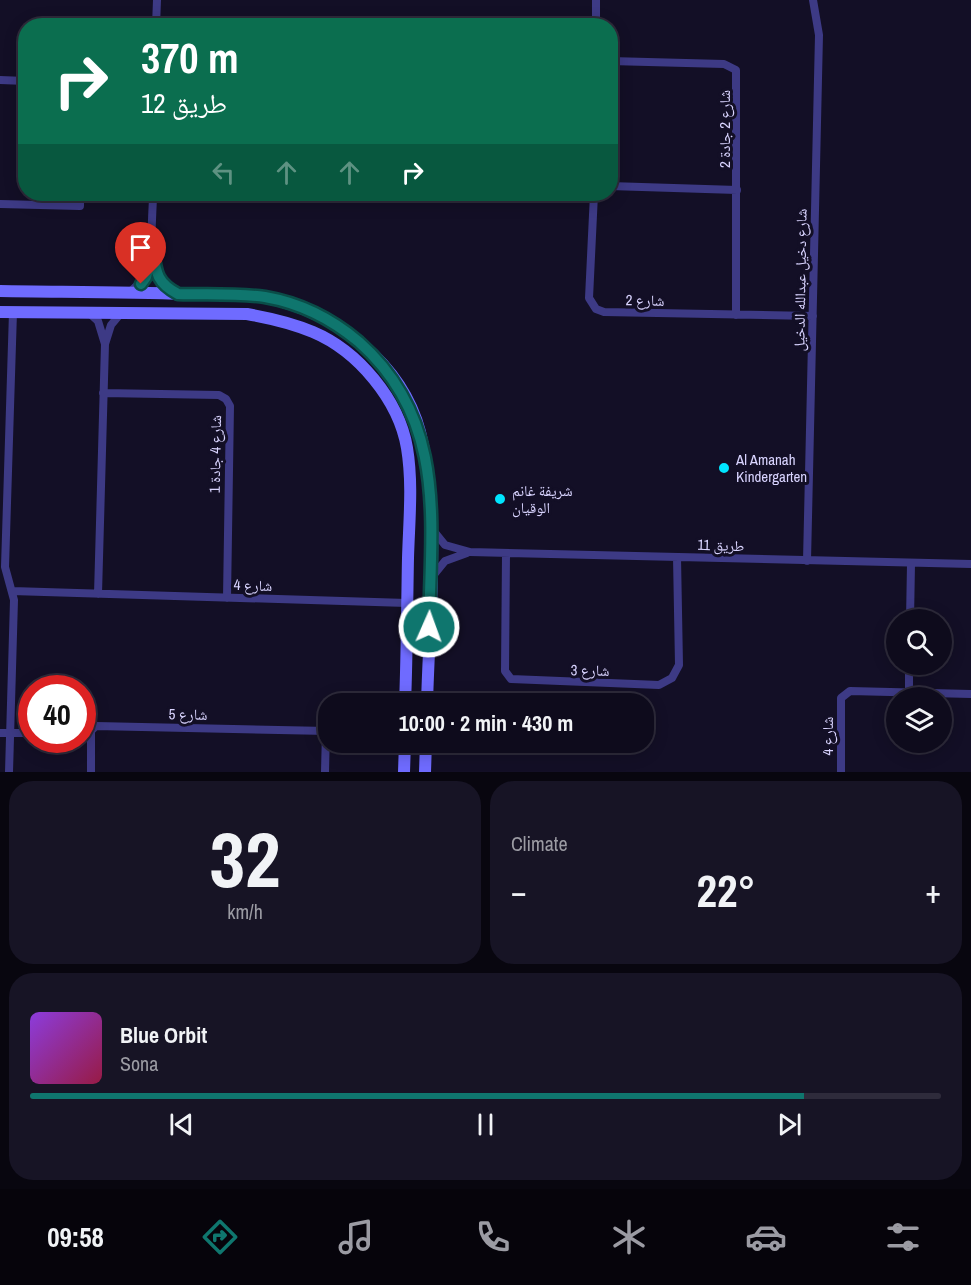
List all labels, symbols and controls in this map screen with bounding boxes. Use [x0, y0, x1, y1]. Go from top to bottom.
text: 370 m [141, 30, 239, 86]
icon: right [42, 42, 120, 120]
text: طريق 12 [141, 85, 227, 121]
street label: شارع 2 جادة 2 [714, 90, 735, 168]
icon: left [207, 156, 240, 189]
icon: ahead [270, 156, 303, 189]
icon: ahead [333, 156, 366, 189]
icon: right [396, 156, 429, 189]
street label: شارع دخيل عبدالله الدخيل [788, 208, 812, 352]
pin [115, 222, 166, 284]
icon: arrive [124, 231, 157, 264]
street label: شارع 2 [625, 289, 665, 311]
street label: شارع 4 جادة 1 [204, 415, 226, 493]
place label: Al Amanah Kindergarten [735, 449, 807, 487]
marker: Al Amanah Kindergarten [717, 461, 731, 475]
place label: شريفة غانم الوقيان [512, 480, 573, 518]
marker: شريفة غانم الوقيان [493, 492, 507, 506]
street label: طريق 11 [697, 534, 745, 556]
street label: شارع 4 [233, 574, 273, 596]
position arrow [397, 595, 461, 659]
map controls [886, 609, 952, 753]
button: search [886, 609, 952, 675]
street label: شارع 3 [570, 659, 610, 681]
speed limit sign: 40 [18, 675, 96, 753]
button: layers [886, 687, 952, 753]
street label: شارع 5 [168, 703, 208, 725]
text: 10:00 · 2 min · 430 m [399, 708, 573, 738]
street label: شارع 4 [817, 716, 838, 755]
text: 32 [209, 806, 281, 911]
text: Climate [511, 830, 568, 857]
text: 22° [696, 860, 756, 921]
text: − [511, 869, 527, 913]
text: + [925, 869, 941, 913]
text: km/h [227, 898, 263, 925]
text: Blue Orbit [120, 1020, 207, 1050]
text: Sona [120, 1050, 158, 1077]
icon: previous [165, 1108, 198, 1141]
icon: pause [469, 1108, 502, 1141]
icon: next [773, 1108, 806, 1141]
icon: directions [199, 1216, 241, 1258]
icon: music [335, 1216, 377, 1258]
icon: phone [472, 1216, 514, 1258]
icon: climate [608, 1216, 650, 1258]
icon: car [745, 1216, 787, 1258]
icon: filters [882, 1216, 924, 1258]
text: 09:58 [47, 1219, 104, 1255]

